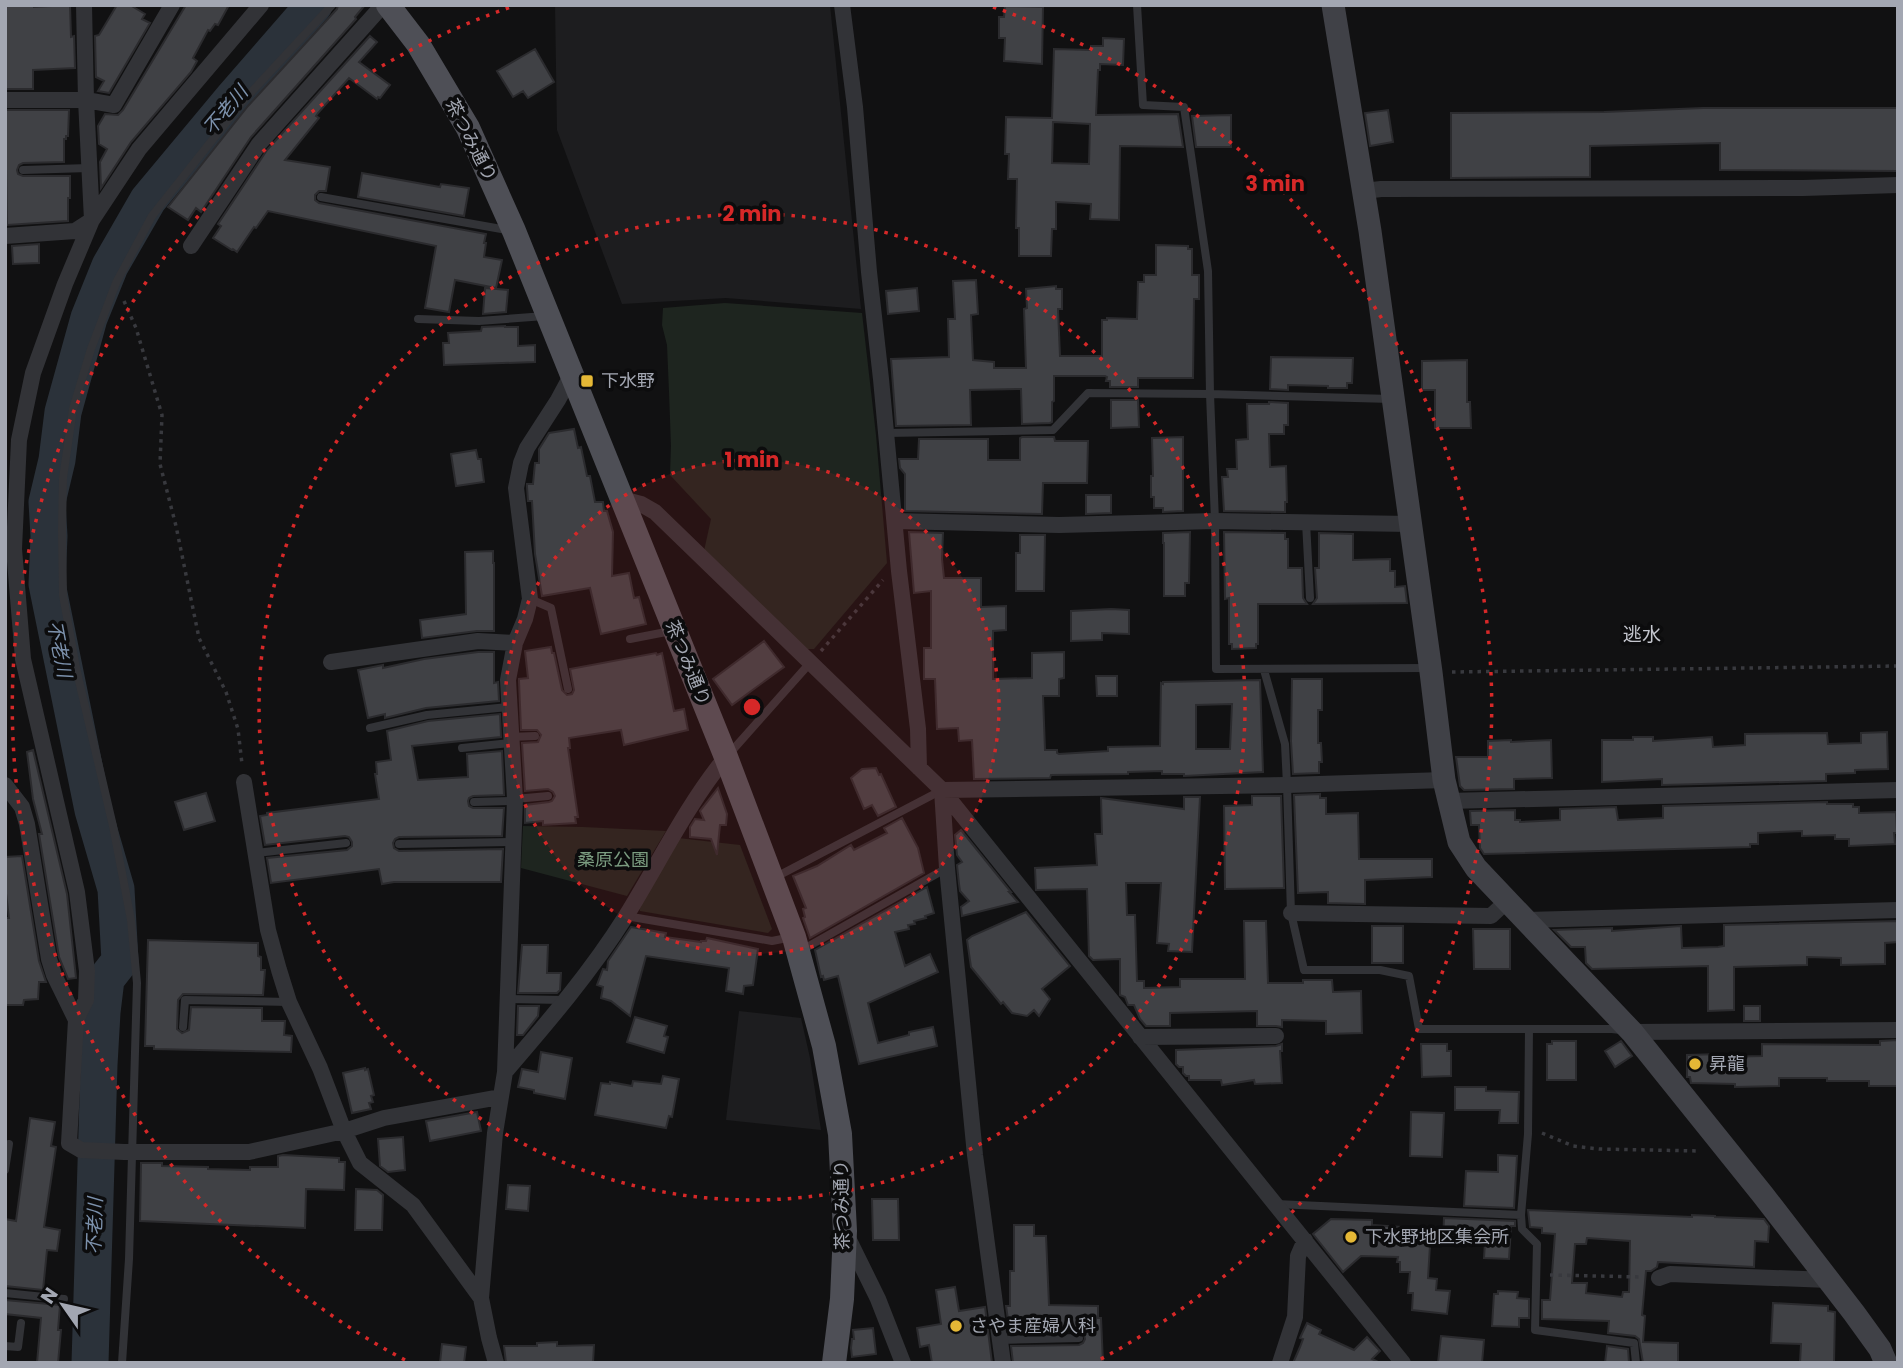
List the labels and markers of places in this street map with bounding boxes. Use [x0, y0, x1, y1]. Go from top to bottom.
place label: 下水野 [601, 368, 655, 393]
marker: 下水野 [579, 373, 595, 389]
centre of rings [740, 695, 764, 719]
place label: 昇龍 [1709, 1051, 1745, 1076]
marker: 昇龍 [1687, 1056, 1703, 1072]
place label: 下水野地区集会所 [1365, 1224, 1509, 1249]
marker: 下水野地区集会所 [1343, 1229, 1359, 1245]
place label: さやま産婦人科 [970, 1313, 1096, 1338]
marker: さやま産婦人科 [948, 1318, 964, 1334]

